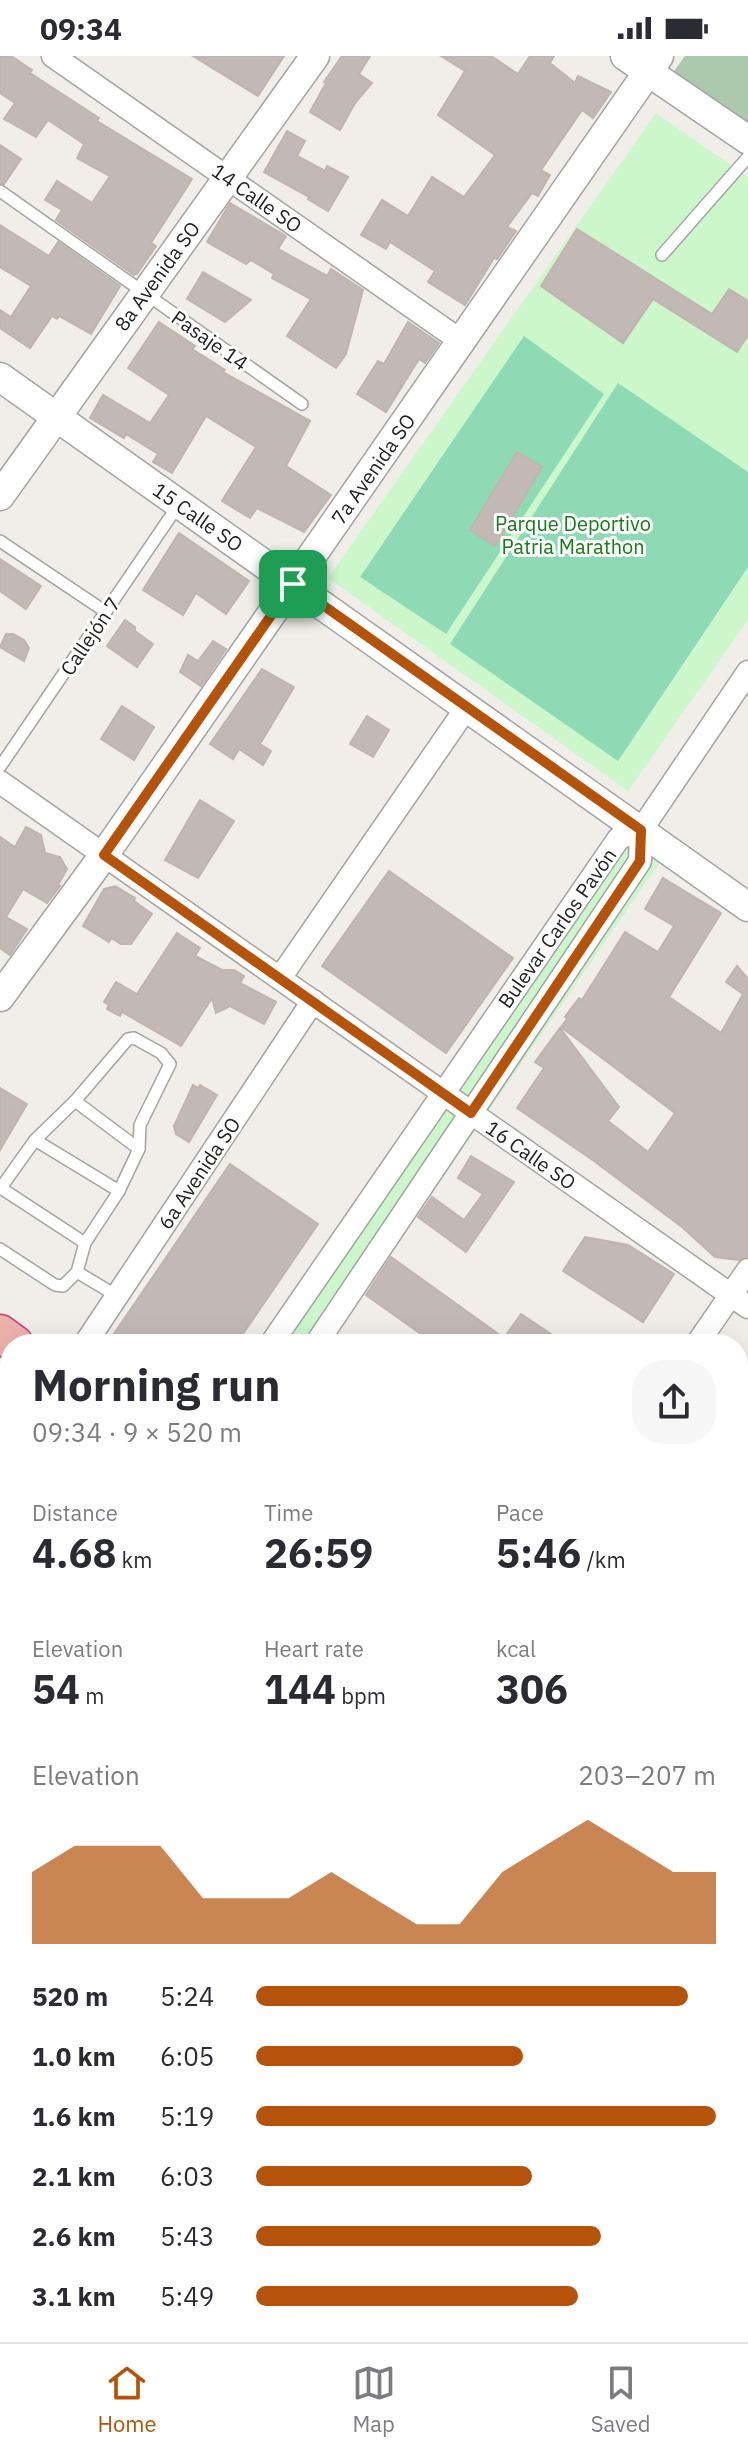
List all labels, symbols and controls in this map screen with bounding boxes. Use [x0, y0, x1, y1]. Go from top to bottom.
text: 09:34 [40, 9, 122, 48]
street label: 14 Calle SO [207, 157, 307, 239]
street label: 8a Avenida SO [108, 216, 206, 336]
street label: Pasaje 14 [166, 304, 254, 376]
street label: 7a Avenida SO [325, 408, 421, 530]
street label: 15 Calle SO [148, 476, 248, 558]
park label: Parque Deportivo Patria Marathon [495, 510, 651, 560]
pin [259, 550, 327, 618]
icon: arrive [271, 562, 315, 606]
street label: Callejón 7 [54, 592, 126, 680]
street label: Bulevar Carlos Pavón [492, 843, 622, 1013]
street label: 6a Avenida SO [152, 1112, 246, 1234]
street label: 16 Calle SO [481, 1114, 581, 1196]
text: Morning run [32, 1356, 281, 1413]
button: share [632, 1360, 716, 1444]
text: 09:34 · 9 × 520 m [32, 1415, 242, 1449]
text: Distance [32, 1498, 118, 1527]
text: Time [264, 1498, 313, 1527]
text: Pace [496, 1498, 544, 1527]
text: 4.68 [32, 1527, 116, 1579]
text: 26:59 [264, 1527, 373, 1579]
text: 5:46 [496, 1527, 581, 1579]
text: km [116, 1545, 152, 1574]
text: /km [581, 1545, 626, 1574]
text: Elevation [32, 1634, 123, 1663]
text: Heart rate [264, 1634, 364, 1663]
text: kcal [496, 1634, 536, 1663]
text: 54 [32, 1663, 80, 1715]
text: 144 [264, 1663, 336, 1715]
text: 306 [496, 1663, 568, 1715]
text: m [80, 1681, 104, 1710]
text: bpm [336, 1681, 386, 1710]
text: Elevation [32, 1758, 140, 1792]
text: 203–207 m [578, 1758, 716, 1792]
text: 520 m [32, 1979, 108, 2013]
text: 5:24 [160, 1979, 214, 2013]
text: 1.0 km [32, 2039, 116, 2073]
text: 6:05 [160, 2039, 214, 2073]
text: 1.6 km [32, 2099, 116, 2133]
text: 5:19 [160, 2099, 214, 2133]
text: 2.1 km [32, 2159, 116, 2193]
text: 6:03 [160, 2159, 214, 2193]
text: 2.6 km [32, 2219, 116, 2253]
text: 5:43 [160, 2219, 214, 2253]
text: 3.1 km [32, 2279, 116, 2313]
text: 5:49 [160, 2279, 214, 2313]
tab: Home [97, 2361, 157, 2438]
tab: Map [352, 2361, 396, 2438]
tab: Saved [591, 2361, 650, 2438]

